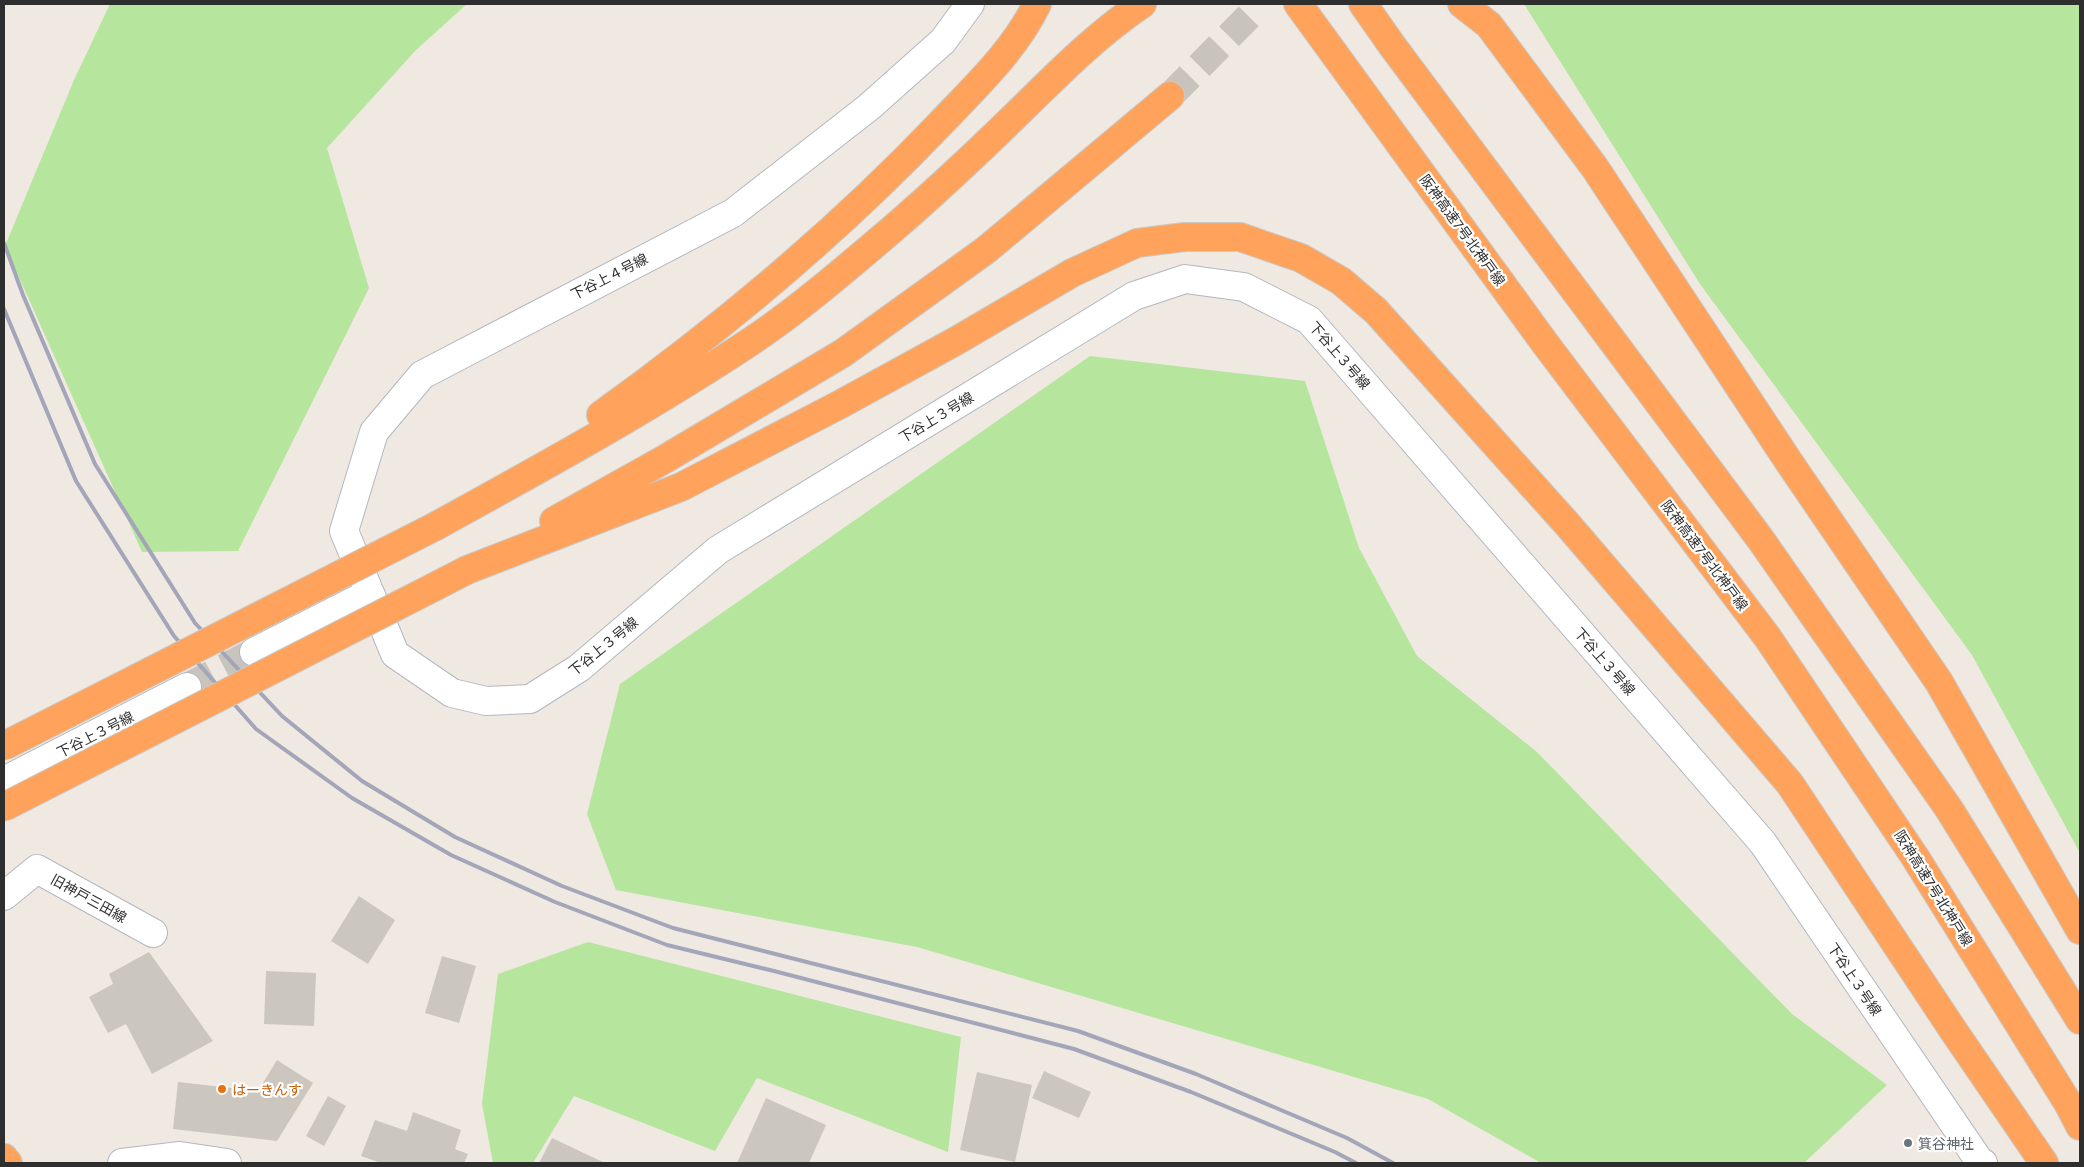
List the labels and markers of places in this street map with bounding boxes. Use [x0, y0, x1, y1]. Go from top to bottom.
place label: はーきんす [232, 1081, 302, 1098]
marker: はーきんす [216, 1083, 228, 1095]
place label: 箕谷神社 [1918, 1135, 1974, 1152]
marker: 箕谷神社 [1902, 1137, 1914, 1149]

